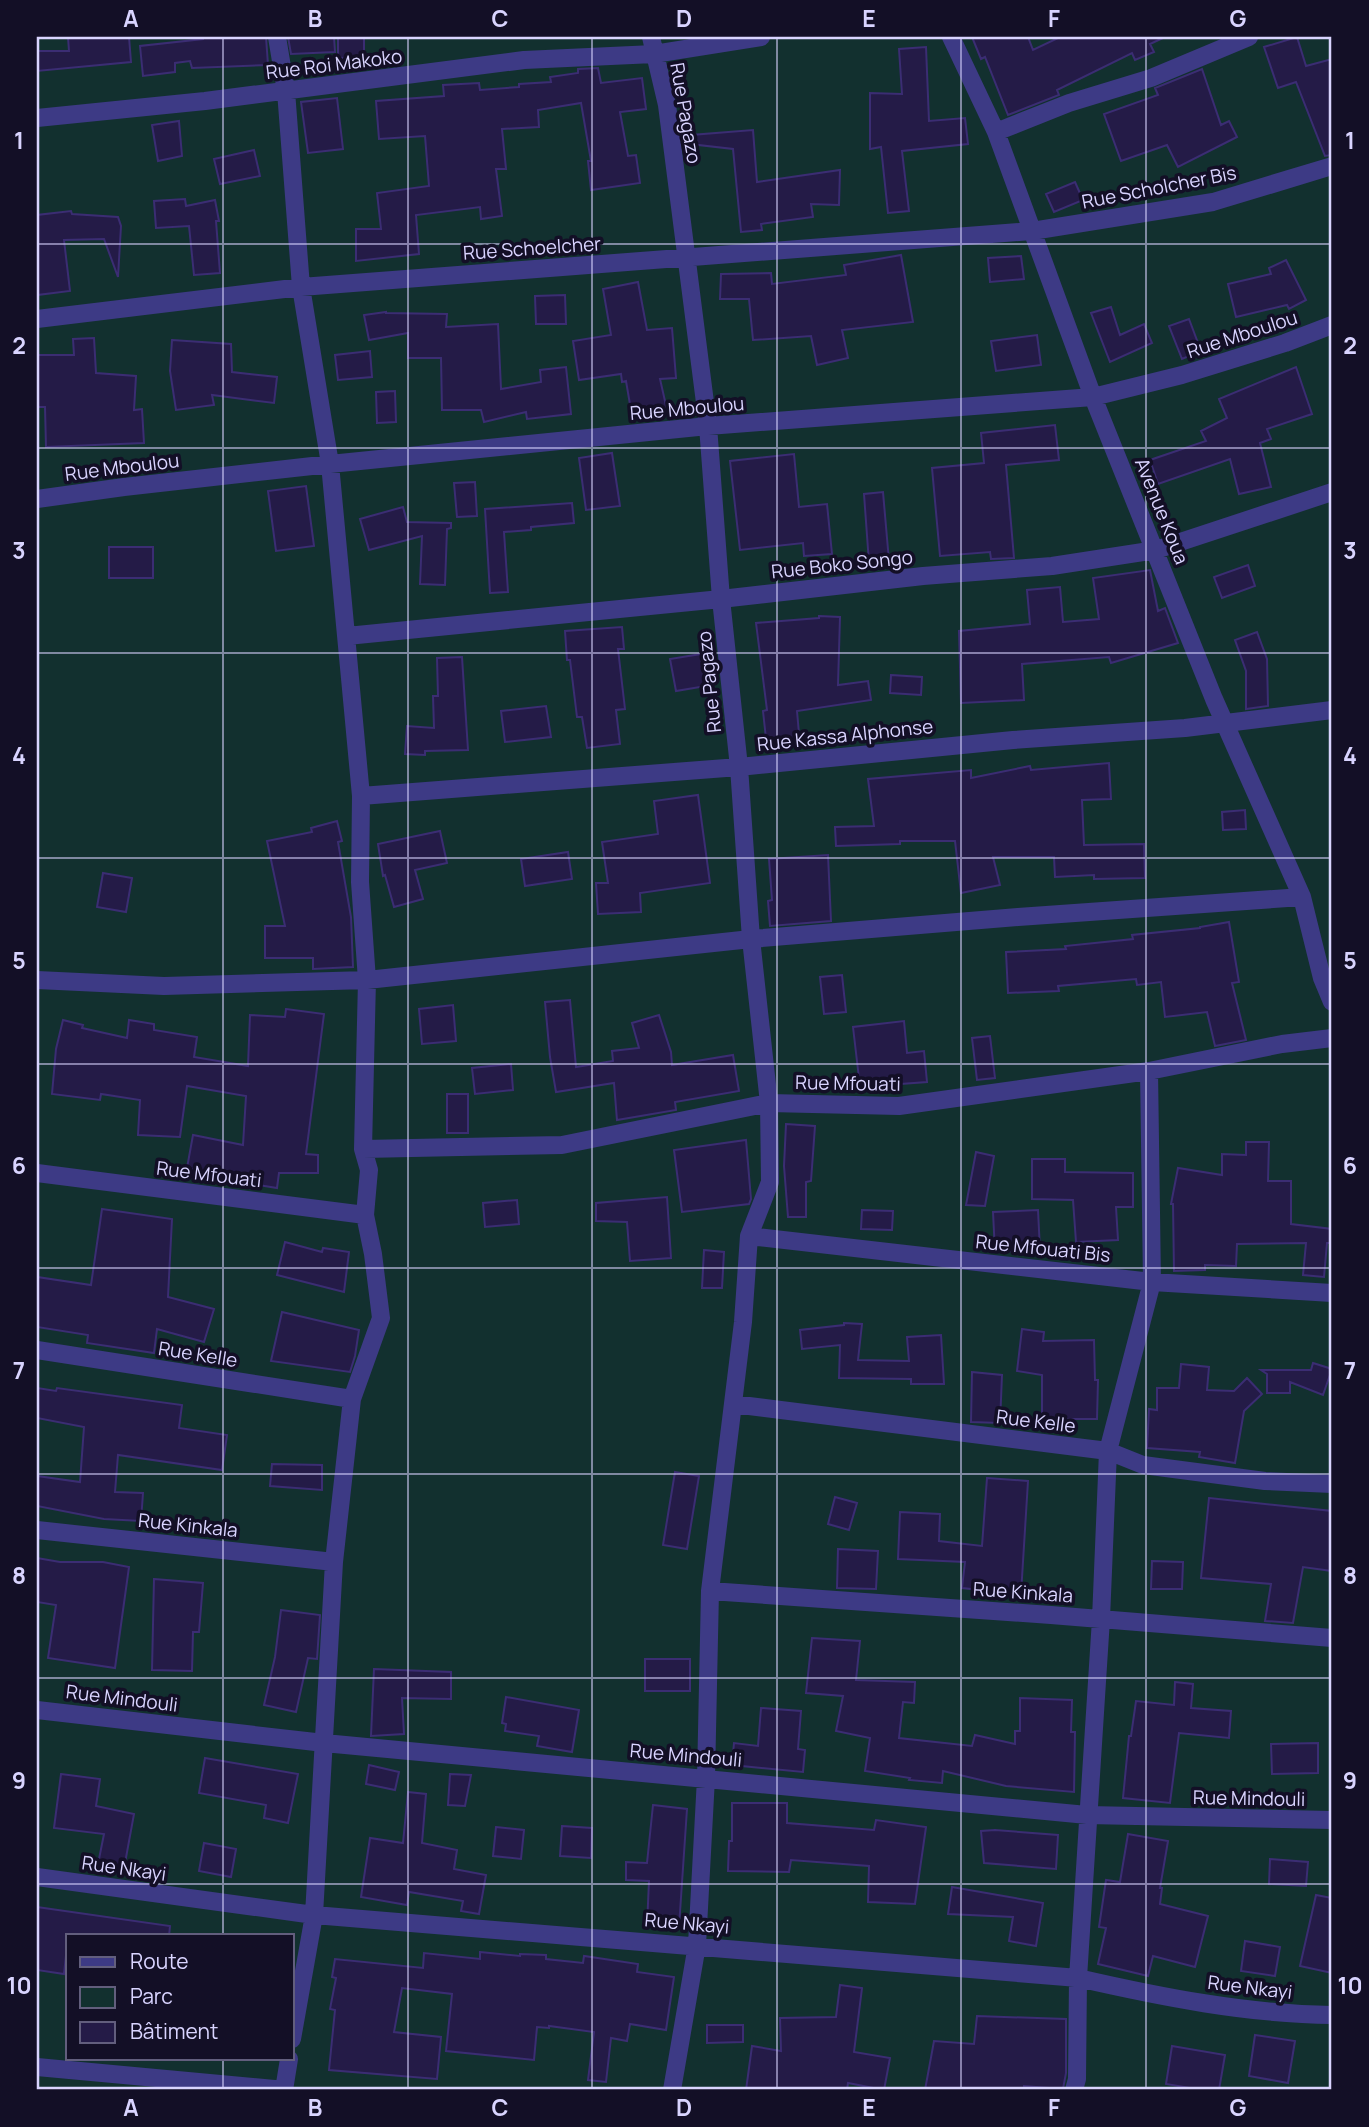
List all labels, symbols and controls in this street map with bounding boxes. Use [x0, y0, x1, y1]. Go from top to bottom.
text: A [123, 2, 139, 34]
text: B [308, 2, 322, 34]
text: C [492, 2, 509, 34]
text: D [676, 2, 692, 34]
text: E [862, 2, 876, 34]
text: F [1048, 2, 1060, 34]
text: G [1230, 2, 1247, 34]
street label: Rue Roi Makoko [264, 43, 404, 85]
street label: Rue Pagazo [664, 60, 708, 166]
text: 1 [14, 124, 24, 156]
text: 1 [1345, 124, 1355, 156]
street label: Rue Scholcher Bis [1079, 159, 1239, 215]
street label: Rue Schoelcher [462, 230, 602, 266]
street label: Rue Mboulou [1183, 304, 1301, 364]
text: 2 [12, 329, 26, 361]
text: 2 [1343, 329, 1357, 361]
street label: Rue Mboulou [629, 390, 745, 426]
street label: Rue Mboulou [63, 447, 181, 487]
street label: Avenue Koua [1129, 454, 1195, 568]
text: 3 [12, 534, 26, 566]
text: 3 [1343, 534, 1357, 566]
street label: Rue Boko Songo [770, 544, 914, 584]
street label: Rue Pagazo [691, 630, 727, 734]
street label: Rue Kassa Alphonse [756, 713, 934, 757]
text: 4 [12, 739, 26, 771]
text: 4 [1343, 739, 1357, 771]
text: 5 [12, 944, 26, 976]
text: 5 [1343, 944, 1357, 976]
street label: Rue Mfouati [795, 1069, 901, 1097]
text: 6 [12, 1149, 26, 1181]
text: 6 [1343, 1149, 1357, 1181]
street label: Rue Mfouati [155, 1155, 263, 1193]
street label: Rue Mfouati Bis [974, 1228, 1112, 1268]
street label: Rue Kelle [157, 1335, 239, 1373]
text: 7 [13, 1354, 25, 1386]
text: 7 [1344, 1354, 1356, 1386]
street label: Rue Kelle [995, 1403, 1077, 1439]
street label: Rue Kinkala [137, 1507, 239, 1543]
text: 8 [12, 1559, 26, 1591]
text: 8 [1343, 1559, 1357, 1591]
street label: Rue Kinkala [972, 1576, 1074, 1608]
street label: Rue Mindouli [65, 1678, 179, 1718]
street label: Rue Mindouli [629, 1737, 743, 1773]
text: 9 [12, 1764, 26, 1796]
text: 9 [1343, 1764, 1357, 1796]
street label: Rue Mindouli [1193, 1784, 1305, 1812]
street label: Rue Nkayi [80, 1849, 168, 1887]
street label: Rue Nkayi [644, 1906, 730, 1940]
legend [66, 1934, 294, 2060]
text: Route [130, 1947, 188, 1975]
text: 10 [6, 1969, 32, 2001]
street label: Rue Nkayi [1206, 1969, 1294, 2005]
text: 10 [1337, 1969, 1363, 2001]
text: Parc [130, 1982, 173, 2010]
text: Bâtiment [130, 2017, 218, 2045]
text: A [123, 2091, 139, 2123]
text: B [308, 2091, 322, 2123]
text: C [492, 2091, 509, 2123]
text: D [676, 2091, 692, 2123]
text: E [862, 2091, 876, 2123]
text: F [1048, 2091, 1060, 2123]
text: G [1230, 2091, 1247, 2123]

